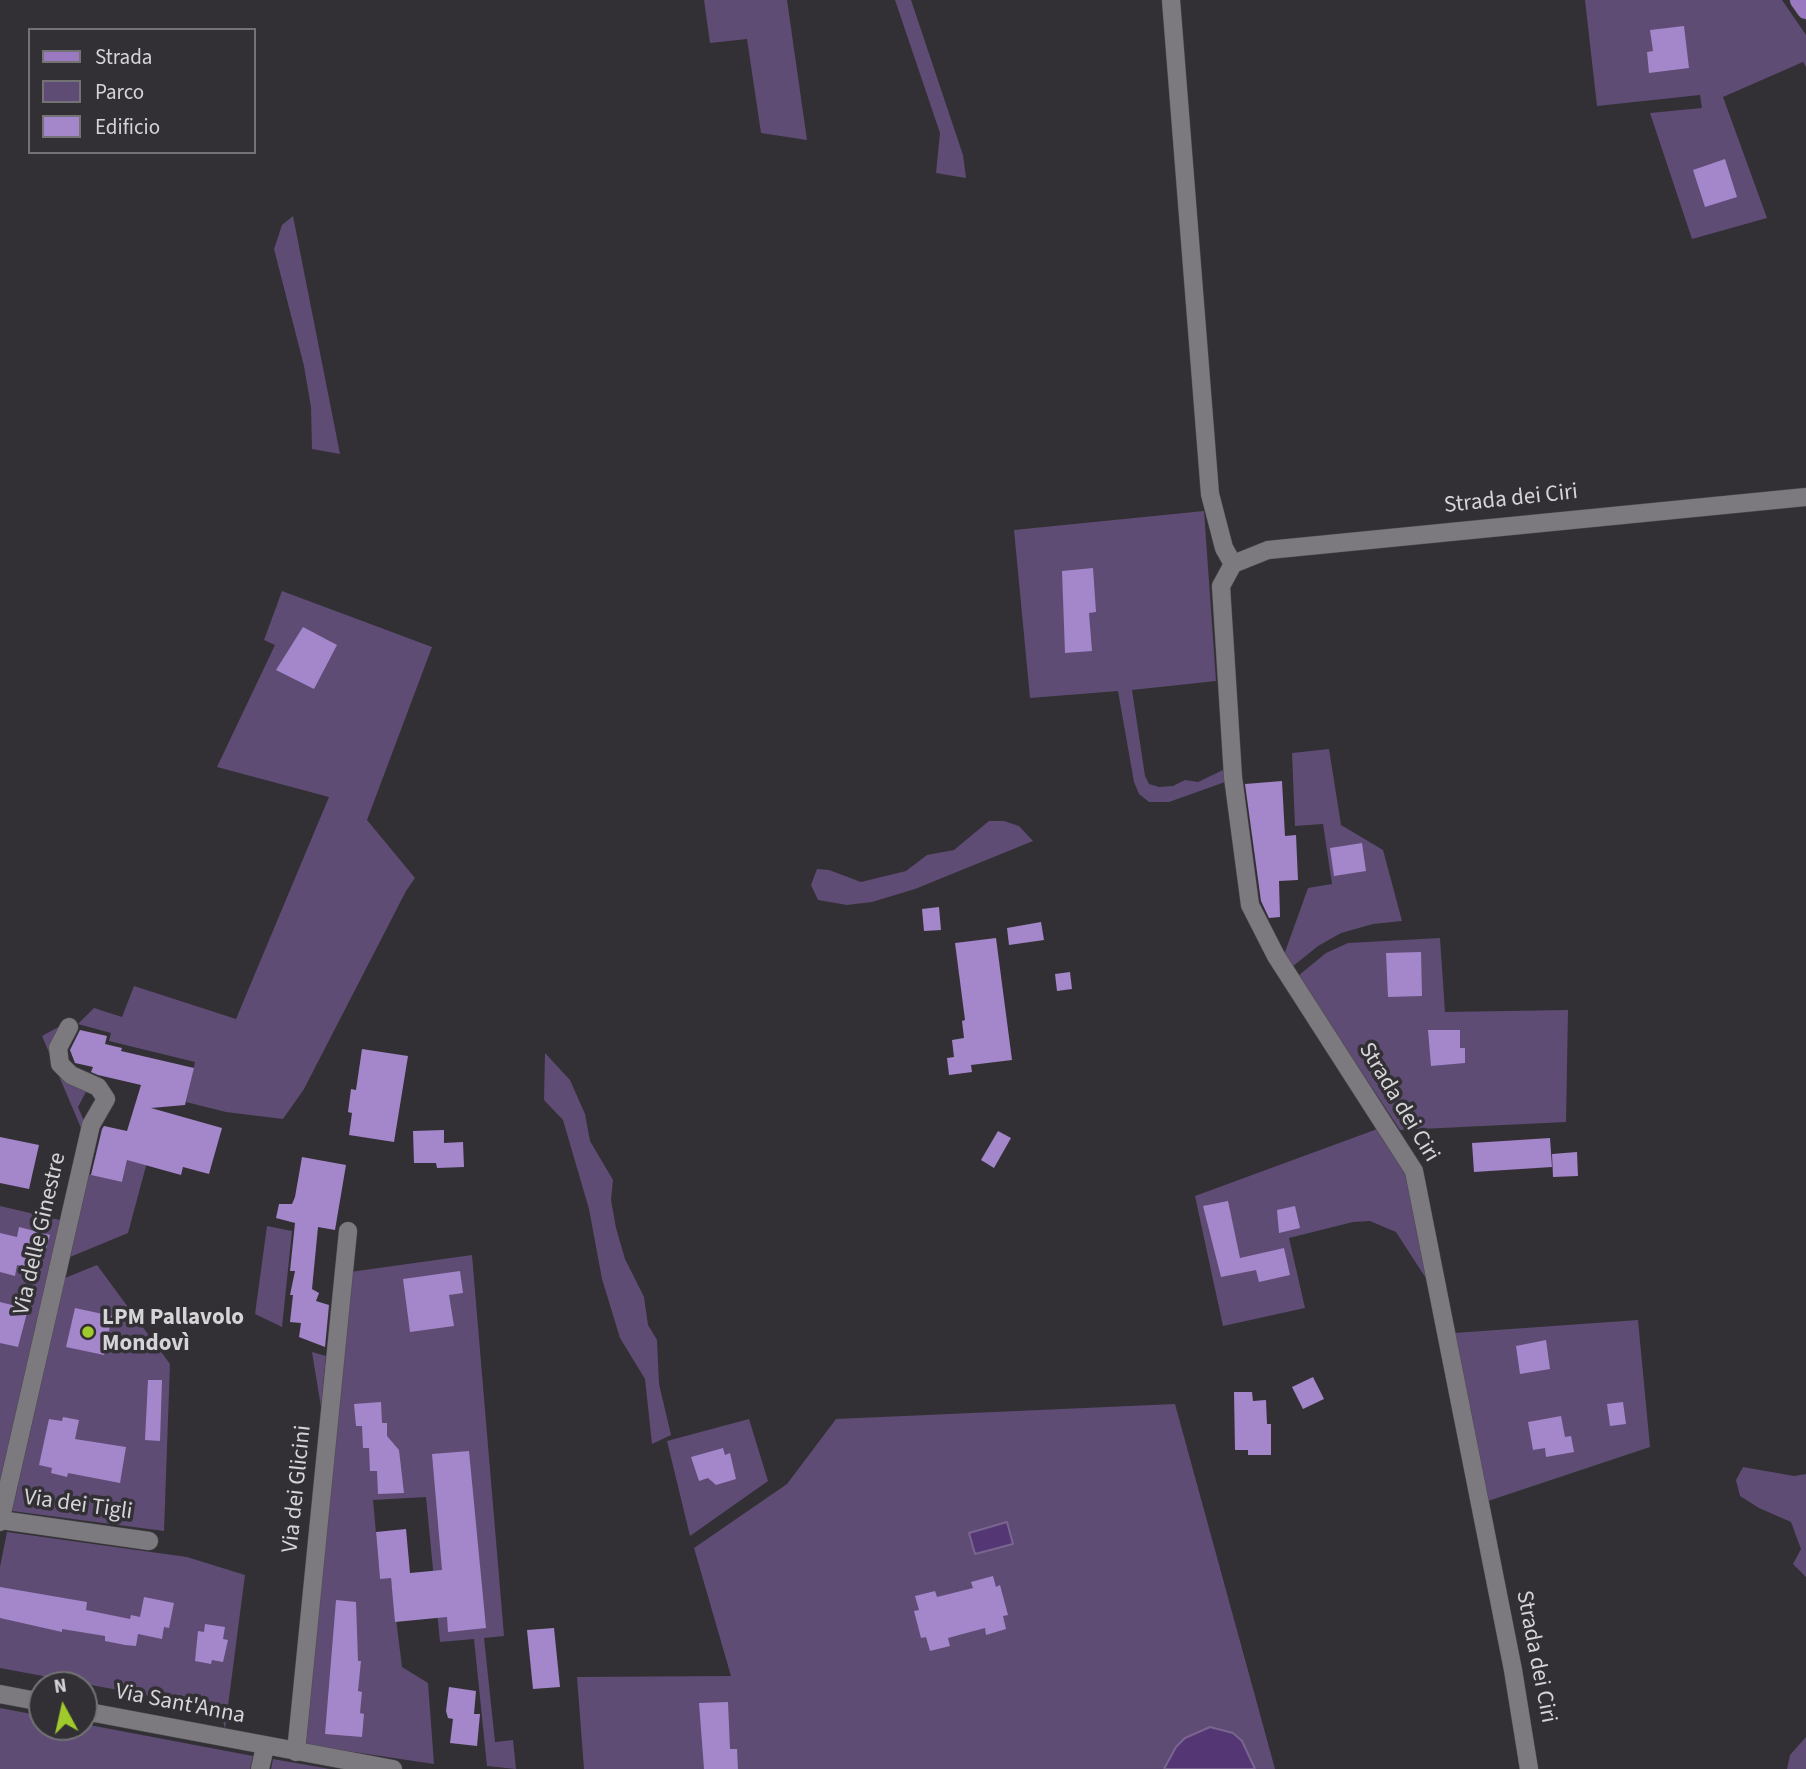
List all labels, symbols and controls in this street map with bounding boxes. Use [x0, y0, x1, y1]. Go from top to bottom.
legend [28, 28, 256, 154]
text: Strada [95, 42, 152, 72]
text: Parco [95, 77, 144, 107]
text: Edificio [95, 112, 160, 142]
street label: Strada dei Ciri [1443, 479, 1579, 521]
street label: Strada dei Ciri [1352, 1038, 1444, 1168]
street label: Via delle Ginestre [9, 1150, 73, 1318]
place label: LPM Pallavolo Mondovì [102, 1305, 244, 1359]
marker: LPM Pallavolo Mondovì [80, 1324, 96, 1340]
street label: Via dei Glicini [278, 1424, 318, 1554]
street label: Via dei Tigli [22, 1485, 134, 1527]
street label: Strada dei Ciri [1509, 1588, 1561, 1726]
north arrow [28, 1671, 98, 1741]
text: N [52, 1672, 68, 1701]
street label: Via Sant'Anna [113, 1679, 247, 1731]

